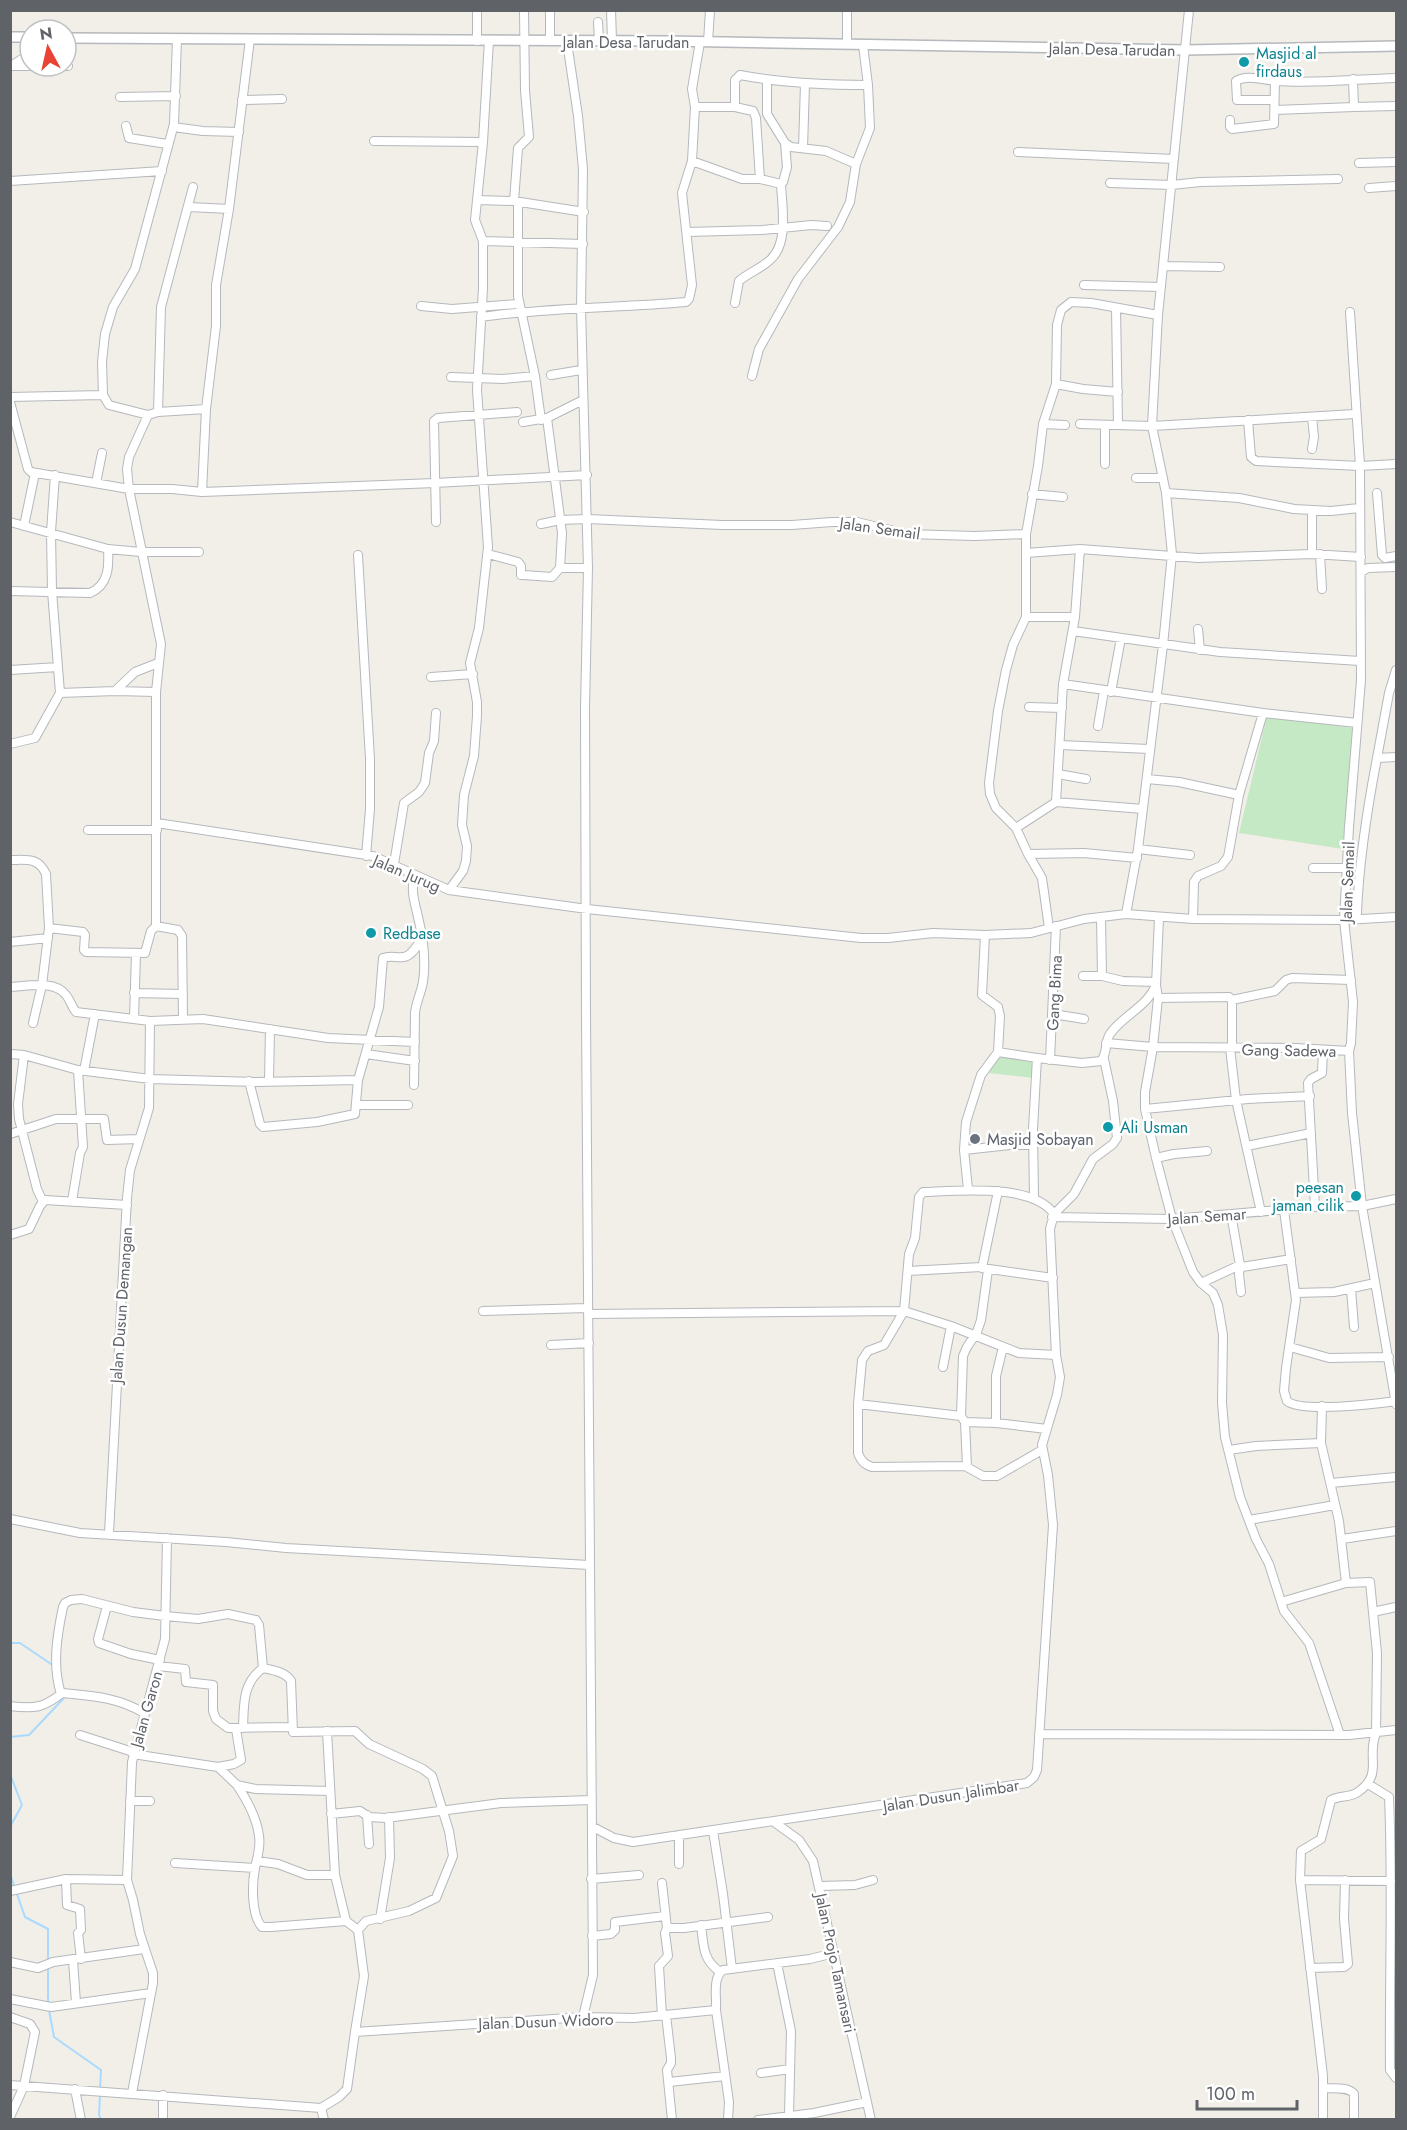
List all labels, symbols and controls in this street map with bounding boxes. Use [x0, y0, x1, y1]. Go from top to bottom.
north arrow [18, 18, 78, 78]
text: N [38, 21, 54, 46]
street label: Jalan Desa Tarudan [561, 31, 689, 54]
street label: Jalan Desa Tarudan [1046, 37, 1176, 62]
place label: Masjid al firdaus [1256, 42, 1317, 83]
marker: Masjid al firdaus [1237, 55, 1251, 69]
street label: Jalan Semail [836, 511, 922, 546]
street label: Jalan Semail [1335, 841, 1360, 925]
street label: Jalan Jurug [368, 848, 444, 898]
place label: Redbase [383, 922, 441, 945]
marker: Redbase [364, 926, 378, 940]
street label: Gang Bima [1041, 955, 1068, 1031]
street label: Gang Sadewa [1242, 1038, 1336, 1063]
place label: Ali Usman [1120, 1116, 1188, 1139]
marker: Ali Usman [1101, 1120, 1115, 1134]
place label: Masjid Sobayan [987, 1128, 1094, 1151]
marker: Masjid Sobayan [968, 1132, 982, 1146]
place label: peesan jaman cilik [1271, 1176, 1345, 1217]
marker: peesan jaman cilik [1349, 1189, 1363, 1203]
street label: Jalan Semar [1165, 1202, 1248, 1231]
street label: Jalan Dusun Demangan [104, 1226, 138, 1386]
street label: Jalan Garon [124, 1668, 168, 1752]
street label: Jalan Dusun Jalimbar [879, 1773, 1021, 1818]
street label: Jalan Projo Tamansari [809, 1889, 862, 2035]
street label: Jalan Dusun Widoro [476, 2008, 614, 2035]
scale bar [1197, 2073, 1298, 2111]
text: 100 m [1206, 2081, 1255, 2107]

